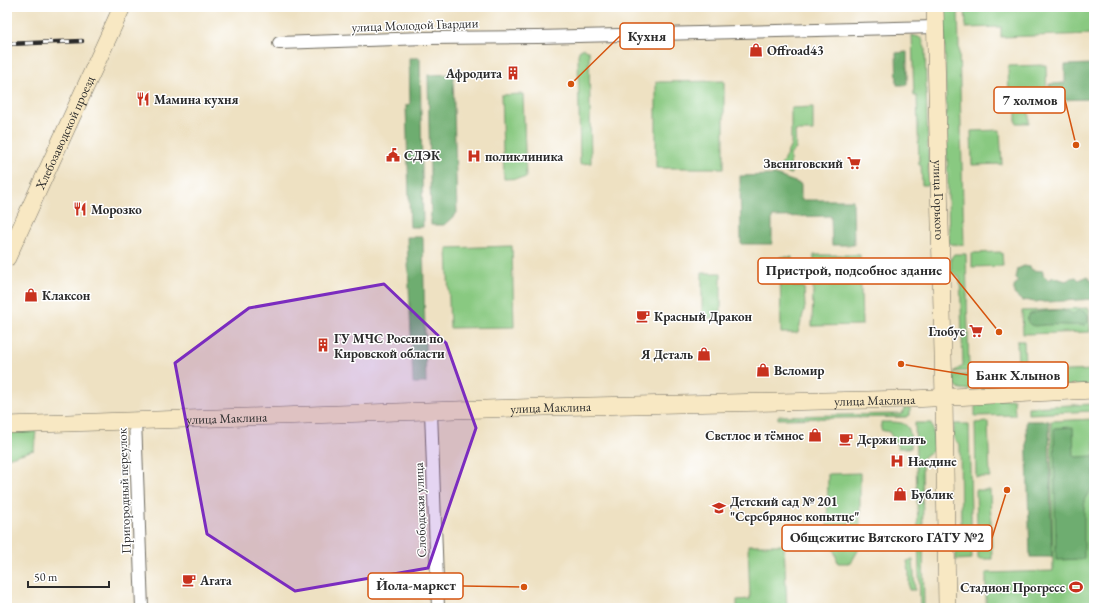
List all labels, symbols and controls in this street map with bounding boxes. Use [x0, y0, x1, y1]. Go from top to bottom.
street label: улица Молодой Гвардии [351, 14, 479, 36]
callout: Кухня [620, 23, 674, 49]
text: Кухня [628, 27, 667, 45]
shop icon: Offroad43 [748, 42, 764, 58]
place label: Offroad43 [767, 42, 824, 59]
place label: Афродита [445, 65, 502, 82]
building icon: Афродита [505, 65, 521, 81]
street label: Хлебозаводской проезд [31, 73, 98, 193]
callout: 7 холмов [994, 87, 1065, 113]
restaurant icon: Мамина кухня [135, 91, 151, 107]
place label: Мамина кухня [154, 91, 239, 108]
text: 7 холмов [1002, 91, 1058, 109]
public building icon: СДЭК [385, 147, 401, 163]
place label: СДЭК [404, 147, 441, 164]
hospital icon: поликлиника [466, 148, 482, 164]
place label: поликлиника [485, 148, 563, 165]
place label: Звениговский [763, 155, 843, 172]
supermarket icon: Звениговский [846, 155, 862, 171]
street label: улица Горького [930, 160, 949, 240]
restaurant icon: Морозко [72, 201, 88, 217]
place label: Морозко [91, 201, 142, 218]
callout: Пристрой, подсобное здание [758, 258, 950, 284]
text: Пристрой, подсобное здание [766, 261, 942, 279]
shop icon: Клаксон [23, 287, 39, 303]
place label: Клаксон [42, 287, 91, 304]
cafe icon: Красный Дракон [635, 308, 651, 324]
place label: Красный Дракон [654, 308, 752, 325]
place label: Глобус [929, 323, 966, 340]
supermarket icon: Глобус [968, 323, 984, 339]
place label: ГУ МЧС России по Кировской области [334, 330, 445, 362]
building icon: ГУ МЧС России по Кировской области [315, 337, 331, 353]
place label: Я Деталь [640, 346, 693, 363]
shop icon: Я Деталь [696, 346, 712, 362]
shop icon: Веломир [755, 362, 771, 378]
place label: Веломир [774, 362, 825, 379]
callout: Банк Хлынов [968, 362, 1068, 388]
text: Банк Хлынов [976, 366, 1060, 384]
street label: улица Маклина [834, 390, 916, 409]
street label: улица Маклина [510, 397, 592, 417]
street label: улица Маклина [186, 408, 268, 427]
street label: Пригородный переулок [113, 427, 135, 554]
place label: Светлое и тёмное [705, 427, 805, 444]
shop icon: Светлое и тёмное [807, 427, 823, 443]
cafe icon: Держи пять [838, 431, 854, 447]
place label: Держи пять [857, 431, 926, 448]
hospital icon: Наедине [889, 453, 905, 469]
place label: Наедине [908, 453, 957, 470]
street label: Слободская улица [410, 461, 430, 558]
shop icon: Бублик [892, 486, 908, 502]
place label: Бублик [911, 486, 954, 503]
place label: Детский сад № 201 "Серебряное копытце" [730, 493, 860, 525]
school or university icon: Детский сад № 201 "Серебряное копытце" [711, 500, 727, 516]
callout: Общежитие Вятского ГАТУ №2 [782, 525, 992, 551]
text: Общежитие Вятского ГАТУ №2 [790, 528, 985, 546]
scale bar [28, 563, 109, 589]
text: 50 m [34, 569, 58, 585]
cafe icon: Агата [181, 572, 197, 588]
place label: Агата [199, 572, 232, 589]
callout: Йола-маркет [368, 573, 463, 599]
text: Йола-маркет [376, 576, 456, 594]
place label: Стадион Прогресс [960, 579, 1066, 596]
sports icon: Стадион Прогресс [1068, 579, 1084, 595]

